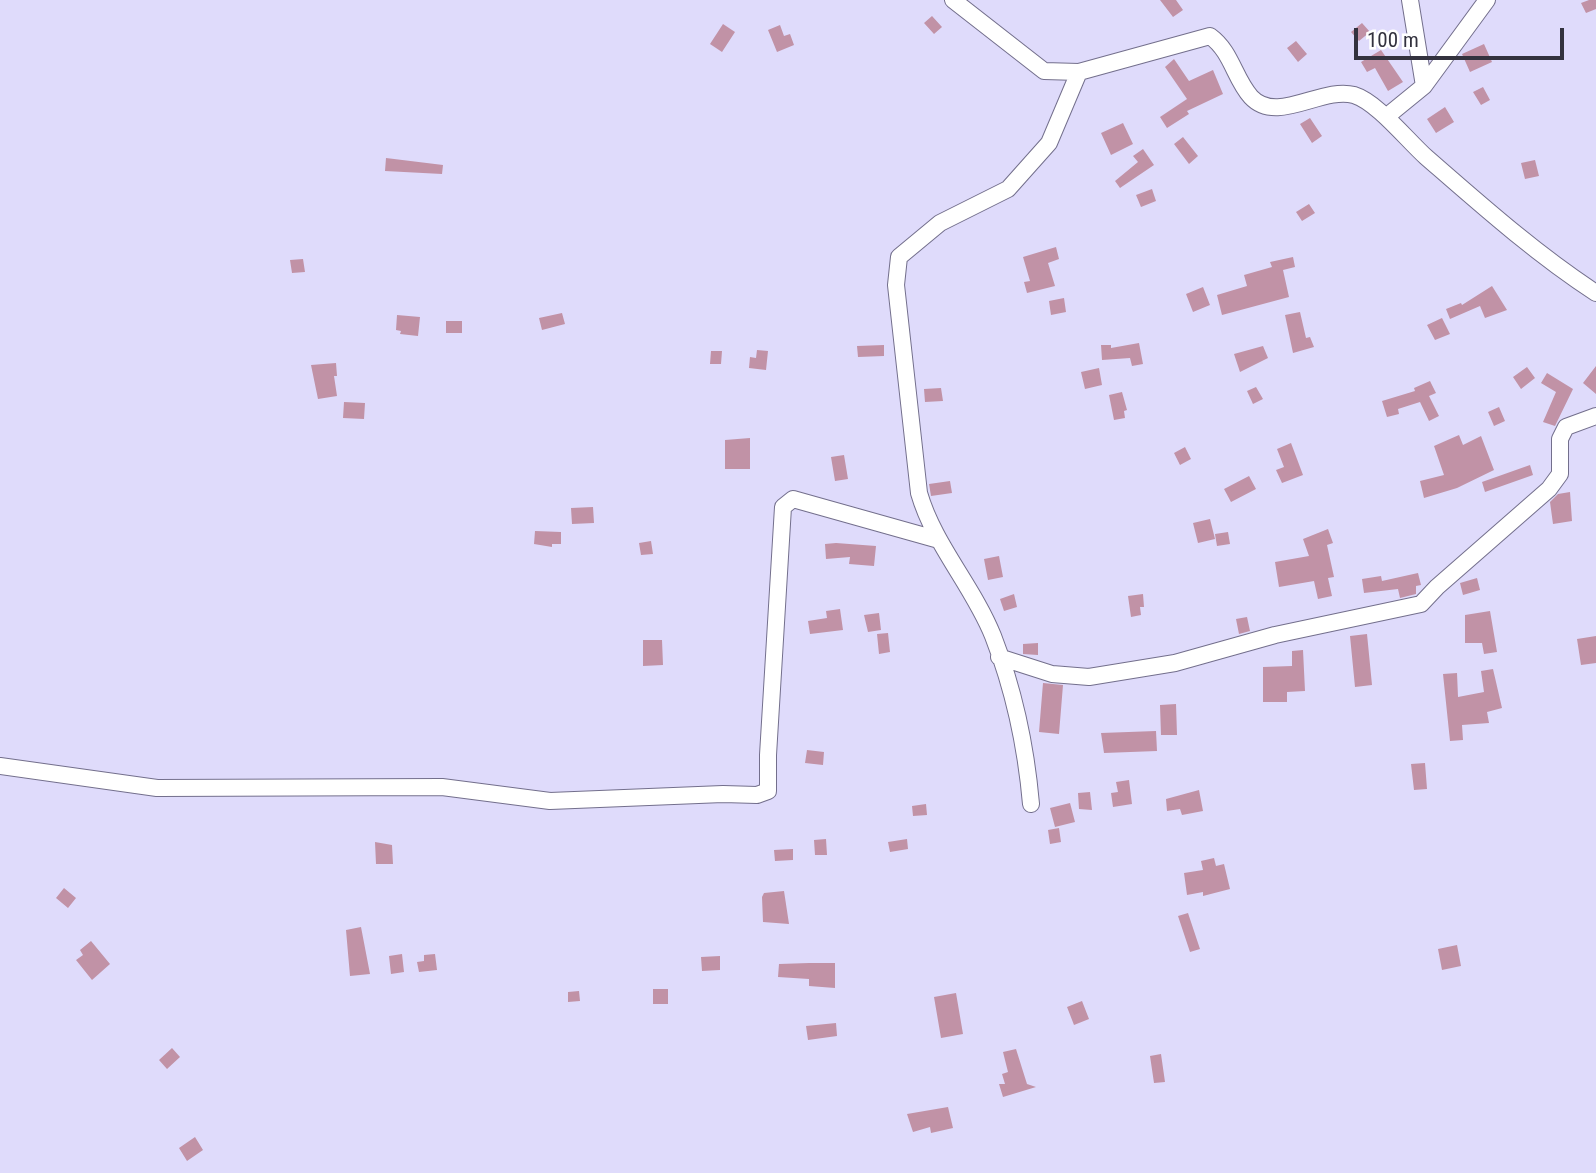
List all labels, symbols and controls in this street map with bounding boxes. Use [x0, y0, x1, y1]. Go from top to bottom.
scale bar [1358, 14, 1568, 58]
text: 100 m [1367, 28, 1419, 52]

